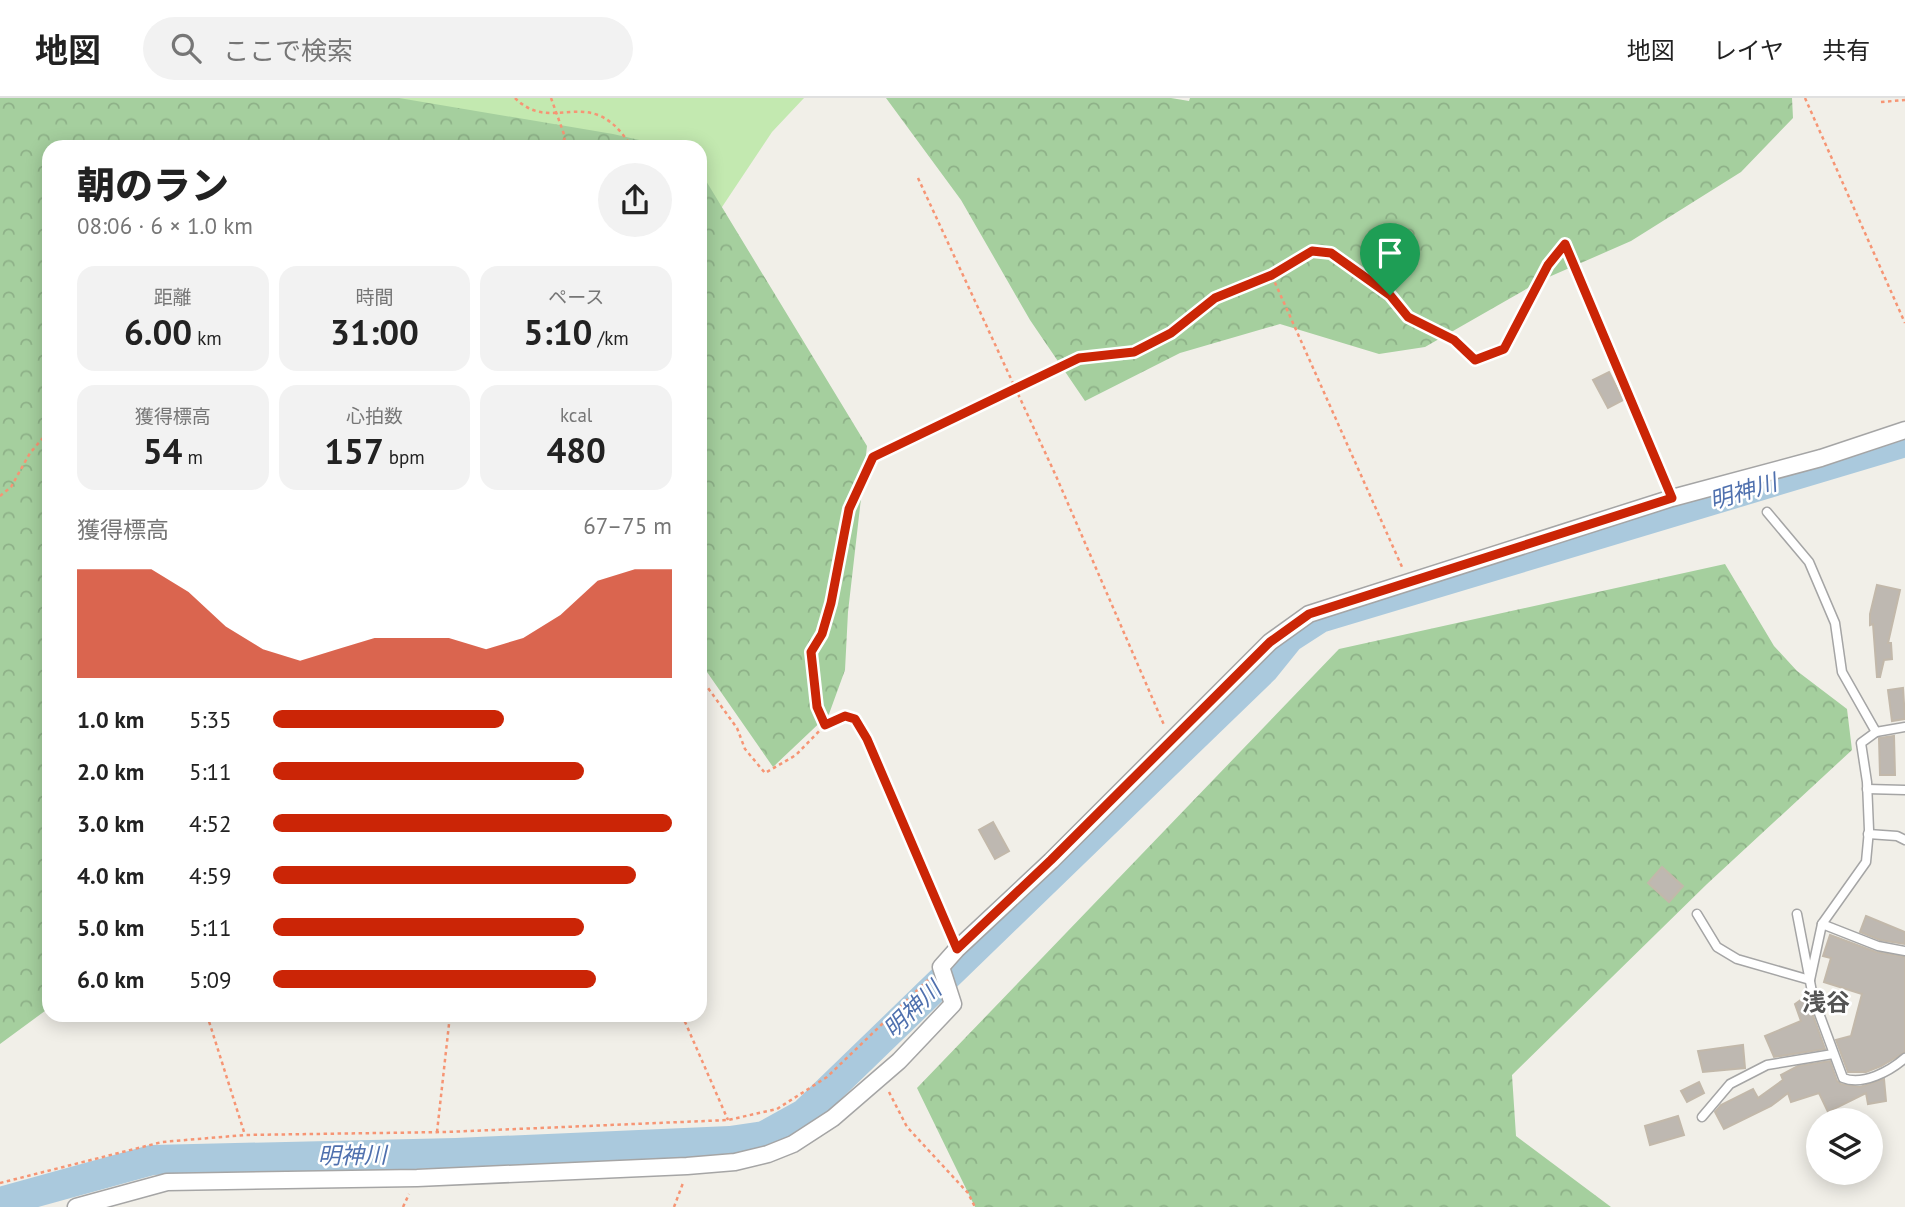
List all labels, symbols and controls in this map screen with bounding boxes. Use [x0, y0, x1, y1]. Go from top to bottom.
search box [143, 17, 633, 80]
text: 地図 [35, 28, 101, 71]
icon: search [167, 29, 205, 67]
text: ここで検索 [223, 34, 353, 67]
text: 地図 [1627, 35, 1675, 66]
text: レイヤ [1713, 35, 1784, 66]
text: 共有 [1822, 35, 1870, 66]
text: 朝のラン [77, 160, 229, 209]
button: share [598, 163, 672, 237]
text: 08:06 · 6 × 1.0 km [77, 211, 253, 240]
pin [1360, 223, 1420, 295]
icon: arrive [1371, 234, 1409, 272]
text: 距離 [154, 285, 192, 309]
text: 時間 [355, 285, 394, 309]
text: ペース [548, 285, 604, 309]
text: 6.00 [124, 309, 192, 355]
text: 31:00 [330, 309, 419, 355]
text: 5:10 [524, 309, 592, 355]
text: km [192, 326, 222, 350]
text: /km [592, 326, 629, 350]
text: kcal [560, 403, 592, 427]
text: 獲得標高 [135, 404, 211, 428]
text: 心拍数 [346, 404, 403, 428]
text: 480 [546, 427, 606, 473]
text: 54 [143, 428, 182, 474]
text: 157 [324, 428, 384, 474]
text: m [182, 445, 203, 469]
text: bpm [384, 445, 425, 469]
water label: 明神川 [1706, 466, 1783, 515]
text: 67–75 m [583, 511, 672, 540]
text: 獲得標高 [77, 515, 169, 544]
text: 1.0 km [77, 705, 144, 734]
text: 5:35 [189, 705, 232, 734]
text: 2.0 km [77, 757, 144, 786]
text: 5:11 [189, 757, 232, 786]
text: 3.0 km [77, 809, 144, 838]
text: 4:52 [189, 809, 232, 838]
text: 4.0 km [77, 861, 144, 890]
text: 4:59 [189, 861, 232, 890]
text: 5.0 km [77, 913, 144, 942]
text: 5:11 [189, 913, 232, 942]
text: 6.0 km [77, 965, 144, 994]
text: 5:09 [189, 965, 232, 994]
water label: 明神川 [877, 973, 949, 1043]
district label: 浅谷 [1802, 987, 1850, 1018]
map controls [1806, 1108, 1883, 1185]
button: layers [1806, 1108, 1883, 1185]
water label: 明神川 [317, 1140, 390, 1170]

